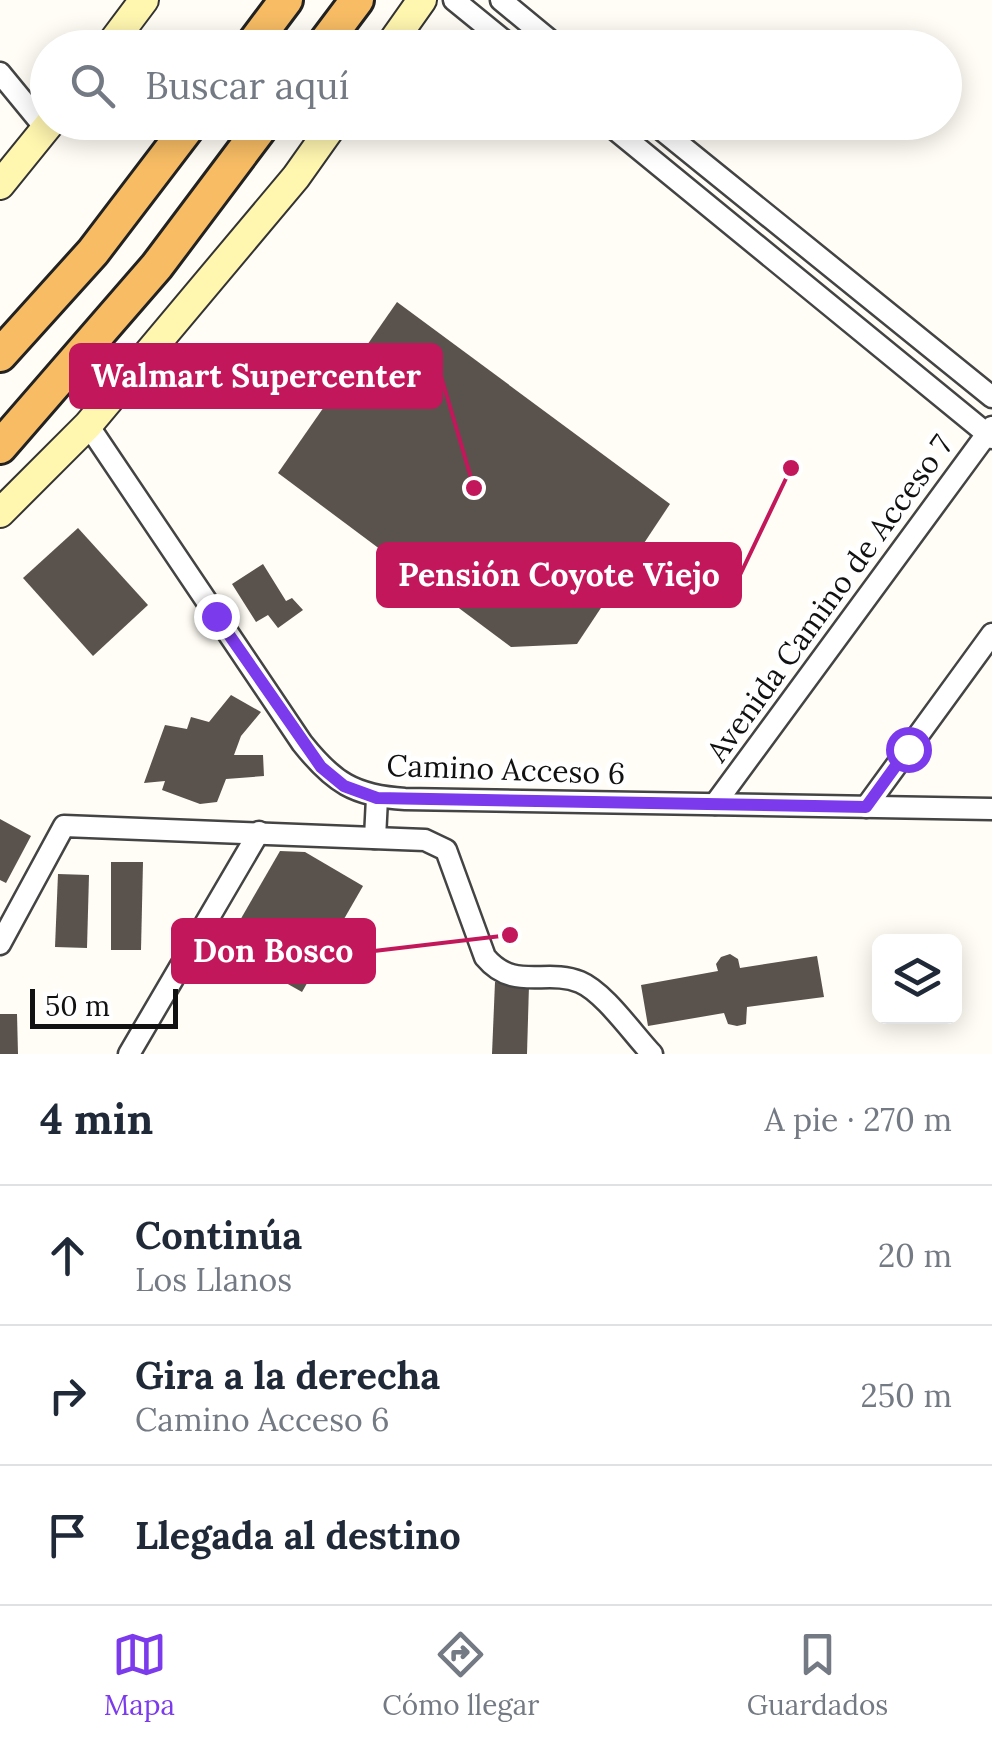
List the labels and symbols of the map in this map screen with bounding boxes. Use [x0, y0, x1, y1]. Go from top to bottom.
callout: Walmart Supercenter [71, 345, 441, 407]
text: Walmart Supercenter [91, 355, 422, 396]
street label: Avenida Camino de Acceso 7 [697, 427, 960, 770]
callout: Pensión Coyote Viejo [378, 544, 740, 606]
text: Pensión Coyote Viejo [398, 554, 720, 595]
route end [194, 594, 240, 640]
route start [886, 727, 932, 773]
street label: Camino Acceso 6 [386, 746, 626, 792]
callout: Don Bosco [173, 920, 374, 982]
text: Don Bosco [193, 930, 353, 971]
scale bar [30, 984, 178, 1028]

